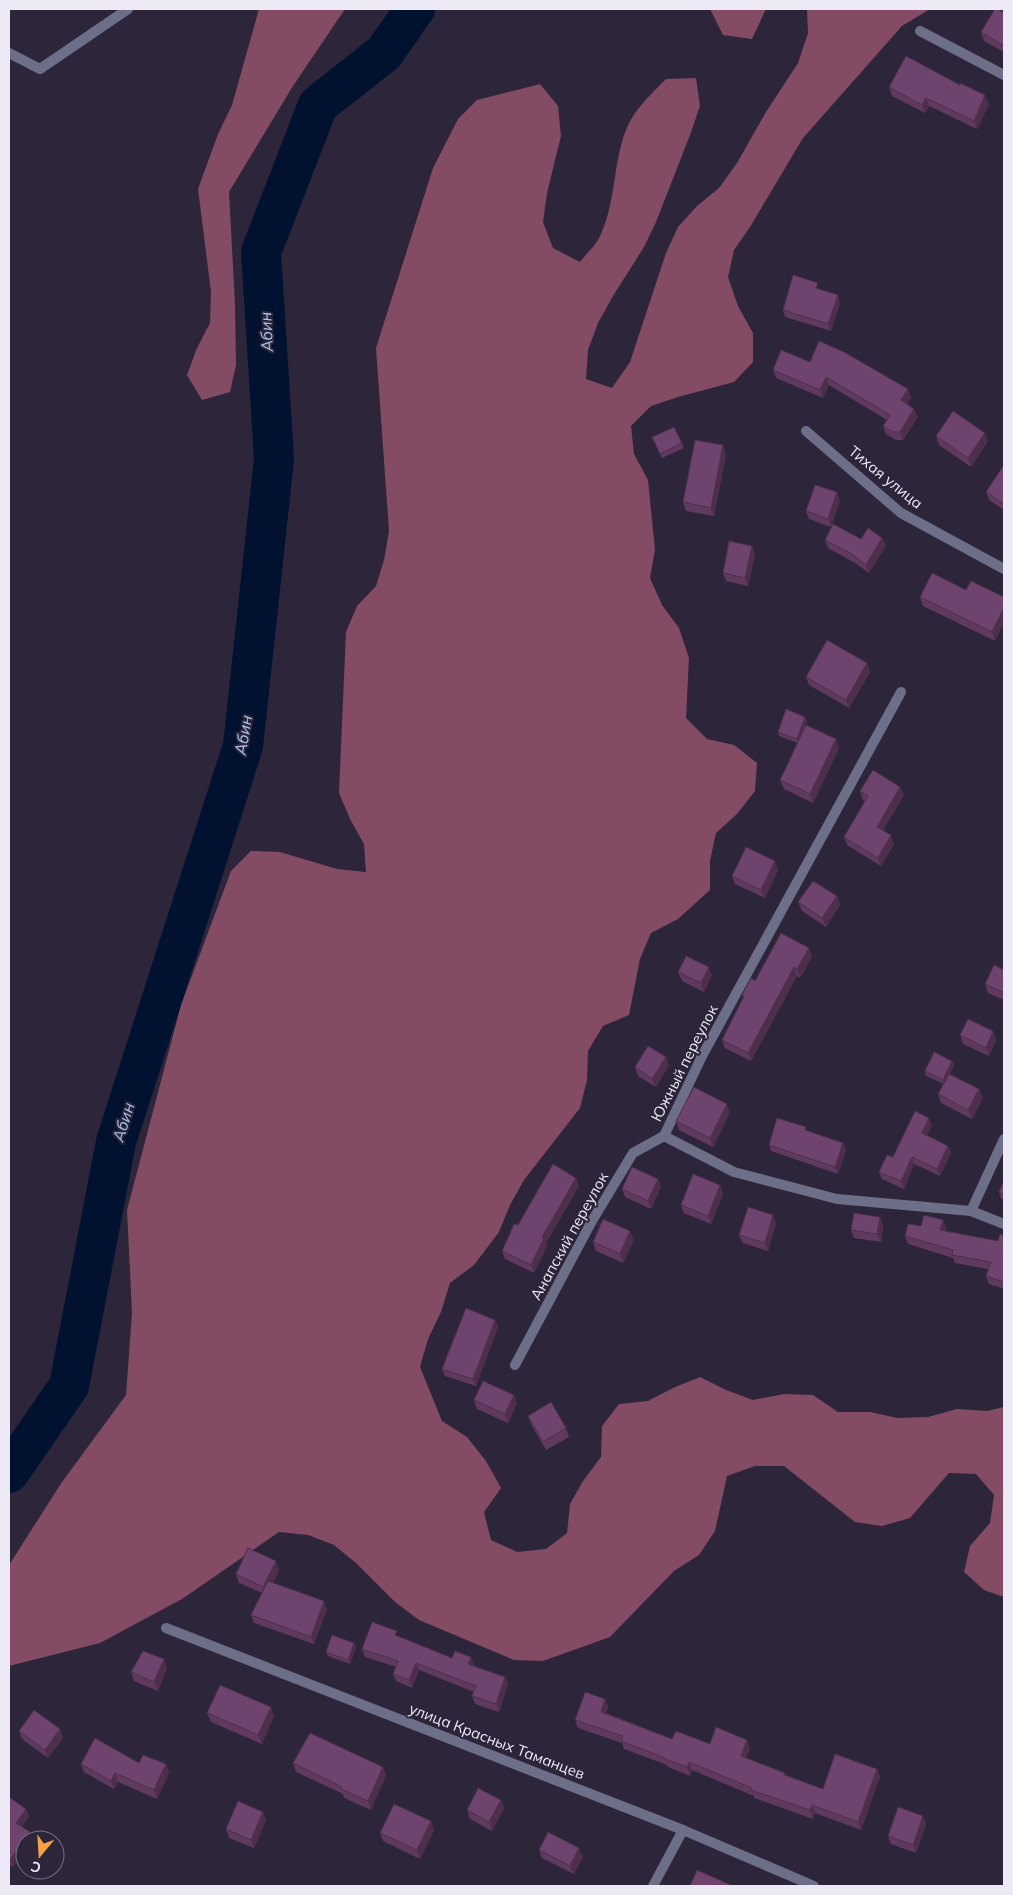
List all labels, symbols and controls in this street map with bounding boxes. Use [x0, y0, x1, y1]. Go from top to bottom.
water label: Абин [255, 312, 277, 353]
street label: Тихая улица [845, 441, 927, 513]
water label: Абин [230, 714, 256, 757]
street label: Южный переулок [646, 1001, 722, 1125]
water label: Абин [107, 1100, 138, 1145]
street label: Анапский переулок [526, 1168, 613, 1303]
street label: улица Красных Таманцев [406, 1699, 588, 1783]
north arrow [15, 1830, 65, 1880]
text: С [29, 1857, 43, 1877]

